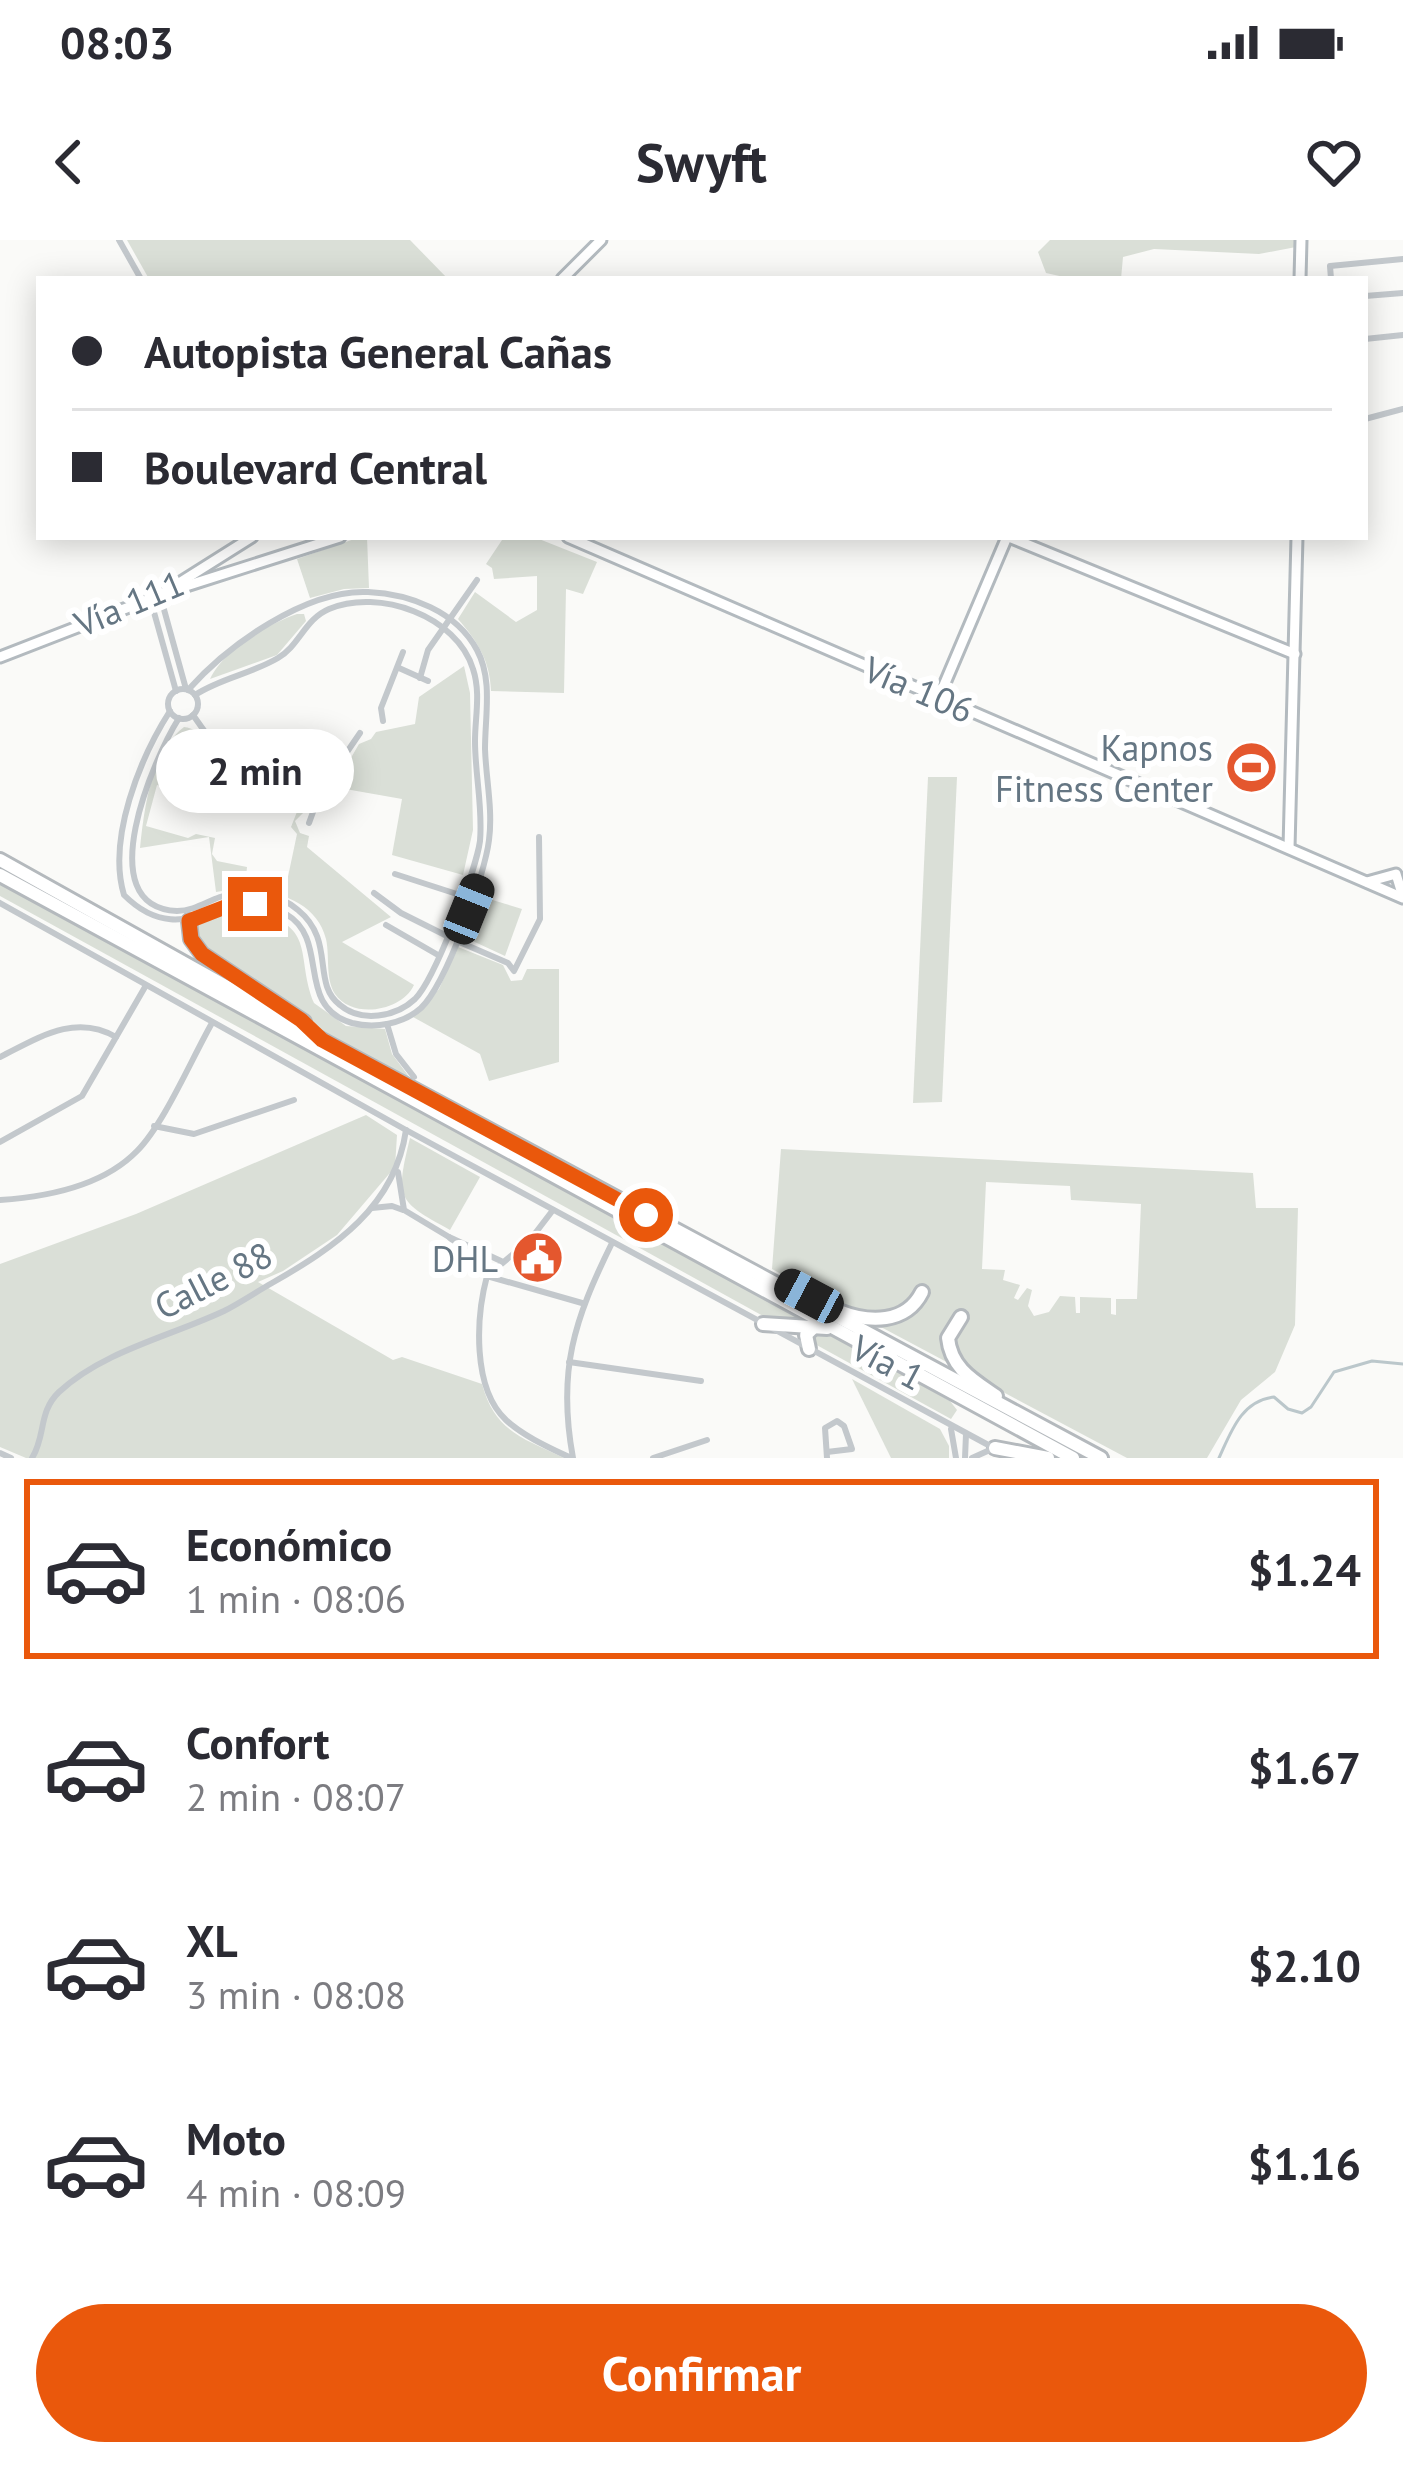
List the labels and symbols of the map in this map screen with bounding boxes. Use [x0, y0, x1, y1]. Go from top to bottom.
street label: Vía 111 [66, 559, 191, 647]
street label: Vía 106 [856, 645, 981, 733]
place label: Kapnos Fitness Center [995, 724, 1213, 812]
callout: 2 min [156, 730, 354, 814]
sports icon: Kapnos Fitness Center [1224, 740, 1280, 796]
car [439, 869, 499, 949]
route end [228, 877, 282, 931]
route start [619, 1188, 673, 1242]
street label: Calle 88 [146, 1230, 280, 1330]
public building icon: DHL [509, 1230, 565, 1286]
place label: DHL [432, 1235, 498, 1282]
car [769, 1263, 849, 1329]
street label: Vía 1 [843, 1323, 932, 1400]

